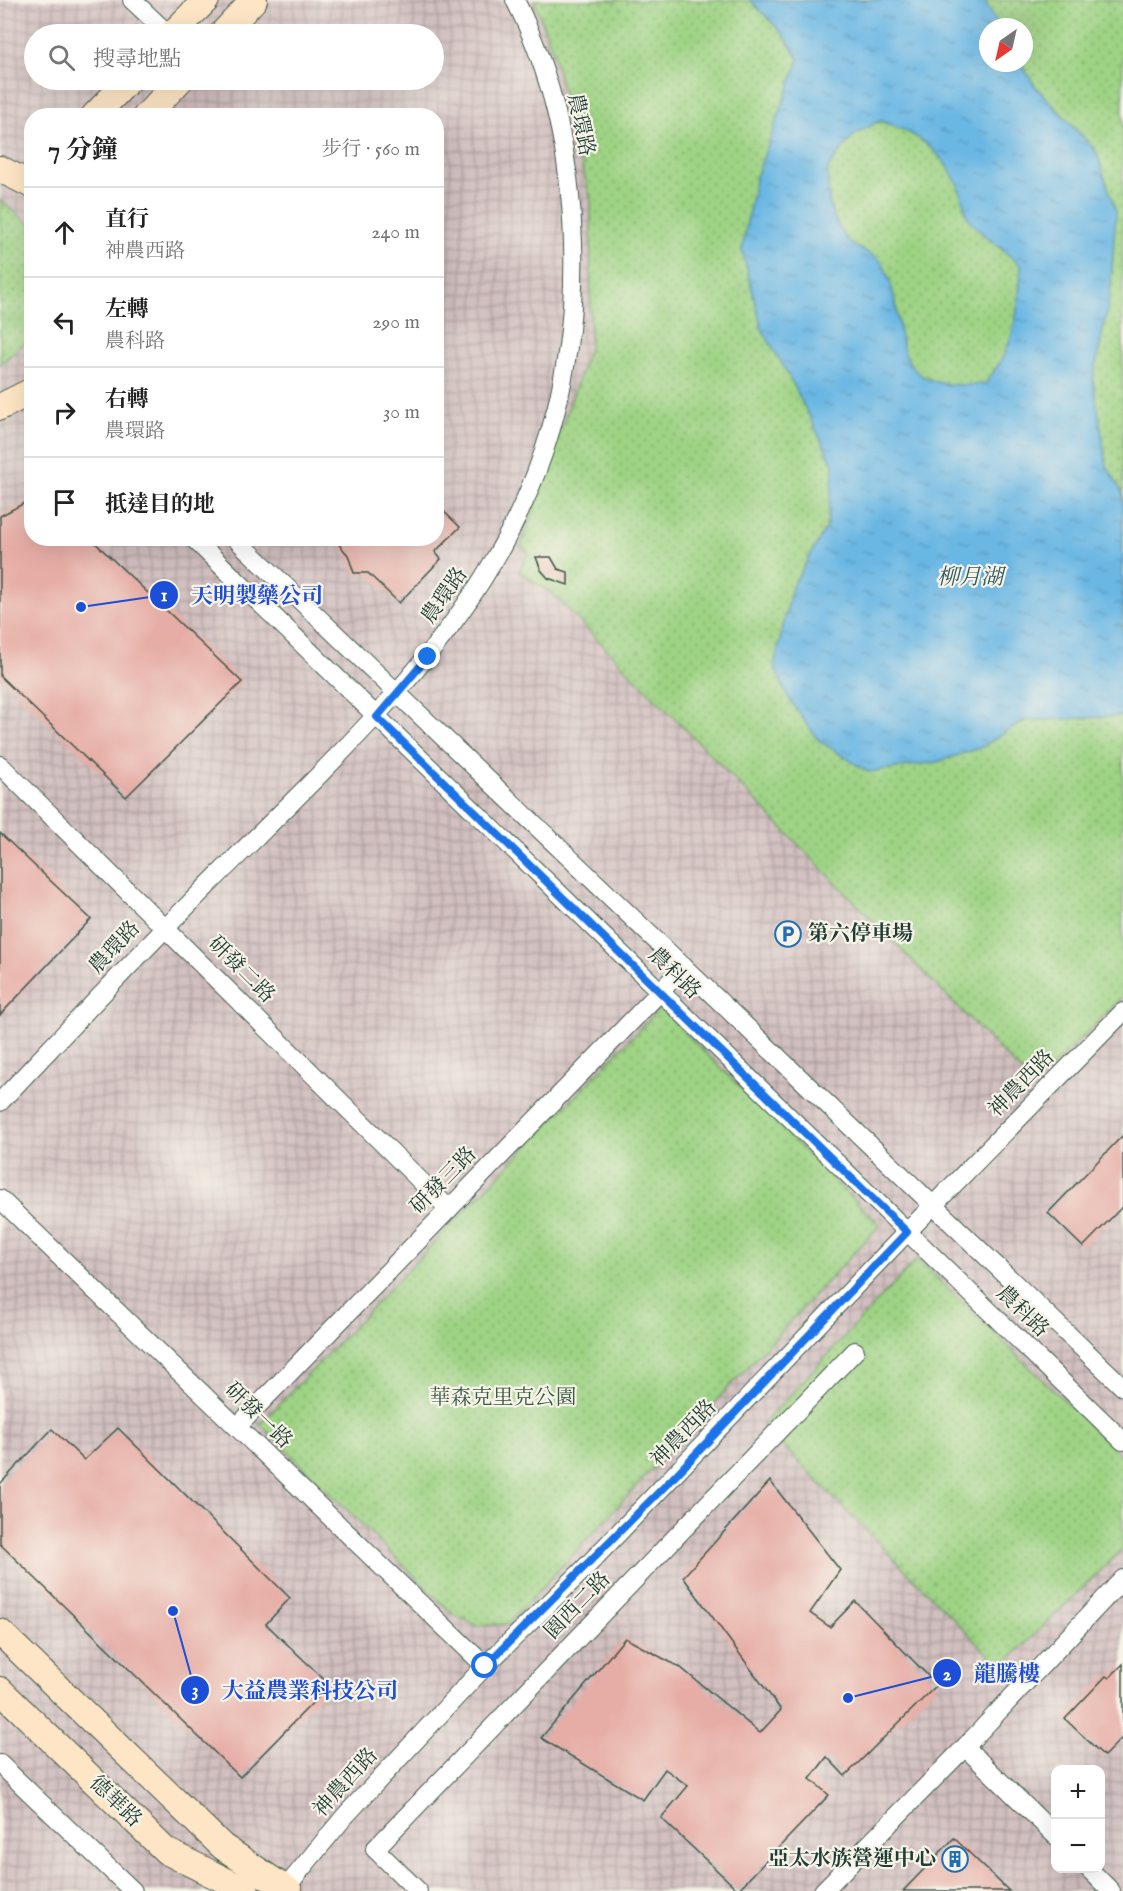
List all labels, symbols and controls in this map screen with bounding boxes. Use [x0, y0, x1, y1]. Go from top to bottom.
north arrow [979, 18, 1033, 72]
search box [24, 24, 444, 90]
icon: search [45, 41, 78, 74]
text: 搜尋地點 [93, 46, 181, 74]
street label: 農環路 [560, 91, 600, 159]
text: 7 分鐘 [48, 134, 118, 167]
text: 步行 · 560 m [322, 137, 420, 162]
text: 直行 [105, 206, 149, 234]
icon: ahead [48, 216, 81, 249]
text: 240 m [371, 220, 420, 245]
text: 神農西路 [105, 239, 185, 264]
text: 左轉 [105, 296, 149, 324]
icon: left [48, 306, 81, 339]
text: 290 m [372, 310, 420, 335]
text: 農科路 [105, 329, 165, 354]
text: 右轉 [105, 386, 149, 414]
icon: right [48, 396, 81, 429]
text: 30 m [383, 400, 420, 425]
text: 農環路 [105, 419, 165, 444]
icon: arrive [48, 486, 81, 519]
text: 抵達目的地 [105, 491, 215, 519]
street label: 農環路 [416, 562, 474, 630]
water label: 柳月湖 [937, 564, 1007, 592]
callout: 天明製藥公司 [149, 575, 335, 615]
text: 天明製藥公司 [191, 583, 323, 611]
text: 1 [161, 585, 168, 608]
route end [414, 643, 440, 669]
street label: 農環路 [84, 916, 146, 980]
parking icon: 第六停車場 [773, 919, 803, 949]
place label: 第六停車場 [808, 921, 913, 948]
street label: 研發二路 [202, 931, 280, 1009]
street label: 農科路 [642, 942, 706, 1006]
street label: 神農西路 [983, 1044, 1061, 1124]
street label: 研發三路 [405, 1141, 483, 1221]
street label: 農科路 [990, 1280, 1054, 1344]
street label: 研發一路 [218, 1377, 298, 1455]
park label: 華森克里克公園 [430, 1385, 577, 1412]
street label: 神農西路 [645, 1394, 723, 1474]
street label: 園西二路 [539, 1566, 617, 1646]
route start [471, 1652, 497, 1678]
callout: 龍騰樓 [932, 1653, 1052, 1693]
text: 龍騰樓 [974, 1661, 1040, 1689]
text: 2 [943, 1664, 952, 1687]
callout: 大益農業科技公司 [180, 1670, 410, 1710]
text: 大益農業科技公司 [222, 1678, 398, 1706]
text: 3 [192, 1680, 198, 1703]
street label: 神農西路 [308, 1743, 384, 1823]
map controls [1051, 1765, 1105, 1873]
button: + [1051, 1765, 1105, 1819]
street label: 德華路 [83, 1770, 147, 1834]
button: − [1051, 1819, 1105, 1873]
building icon: 亞太水族營運中心 [940, 1844, 970, 1874]
place label: 亞太水族營運中心 [768, 1846, 936, 1873]

